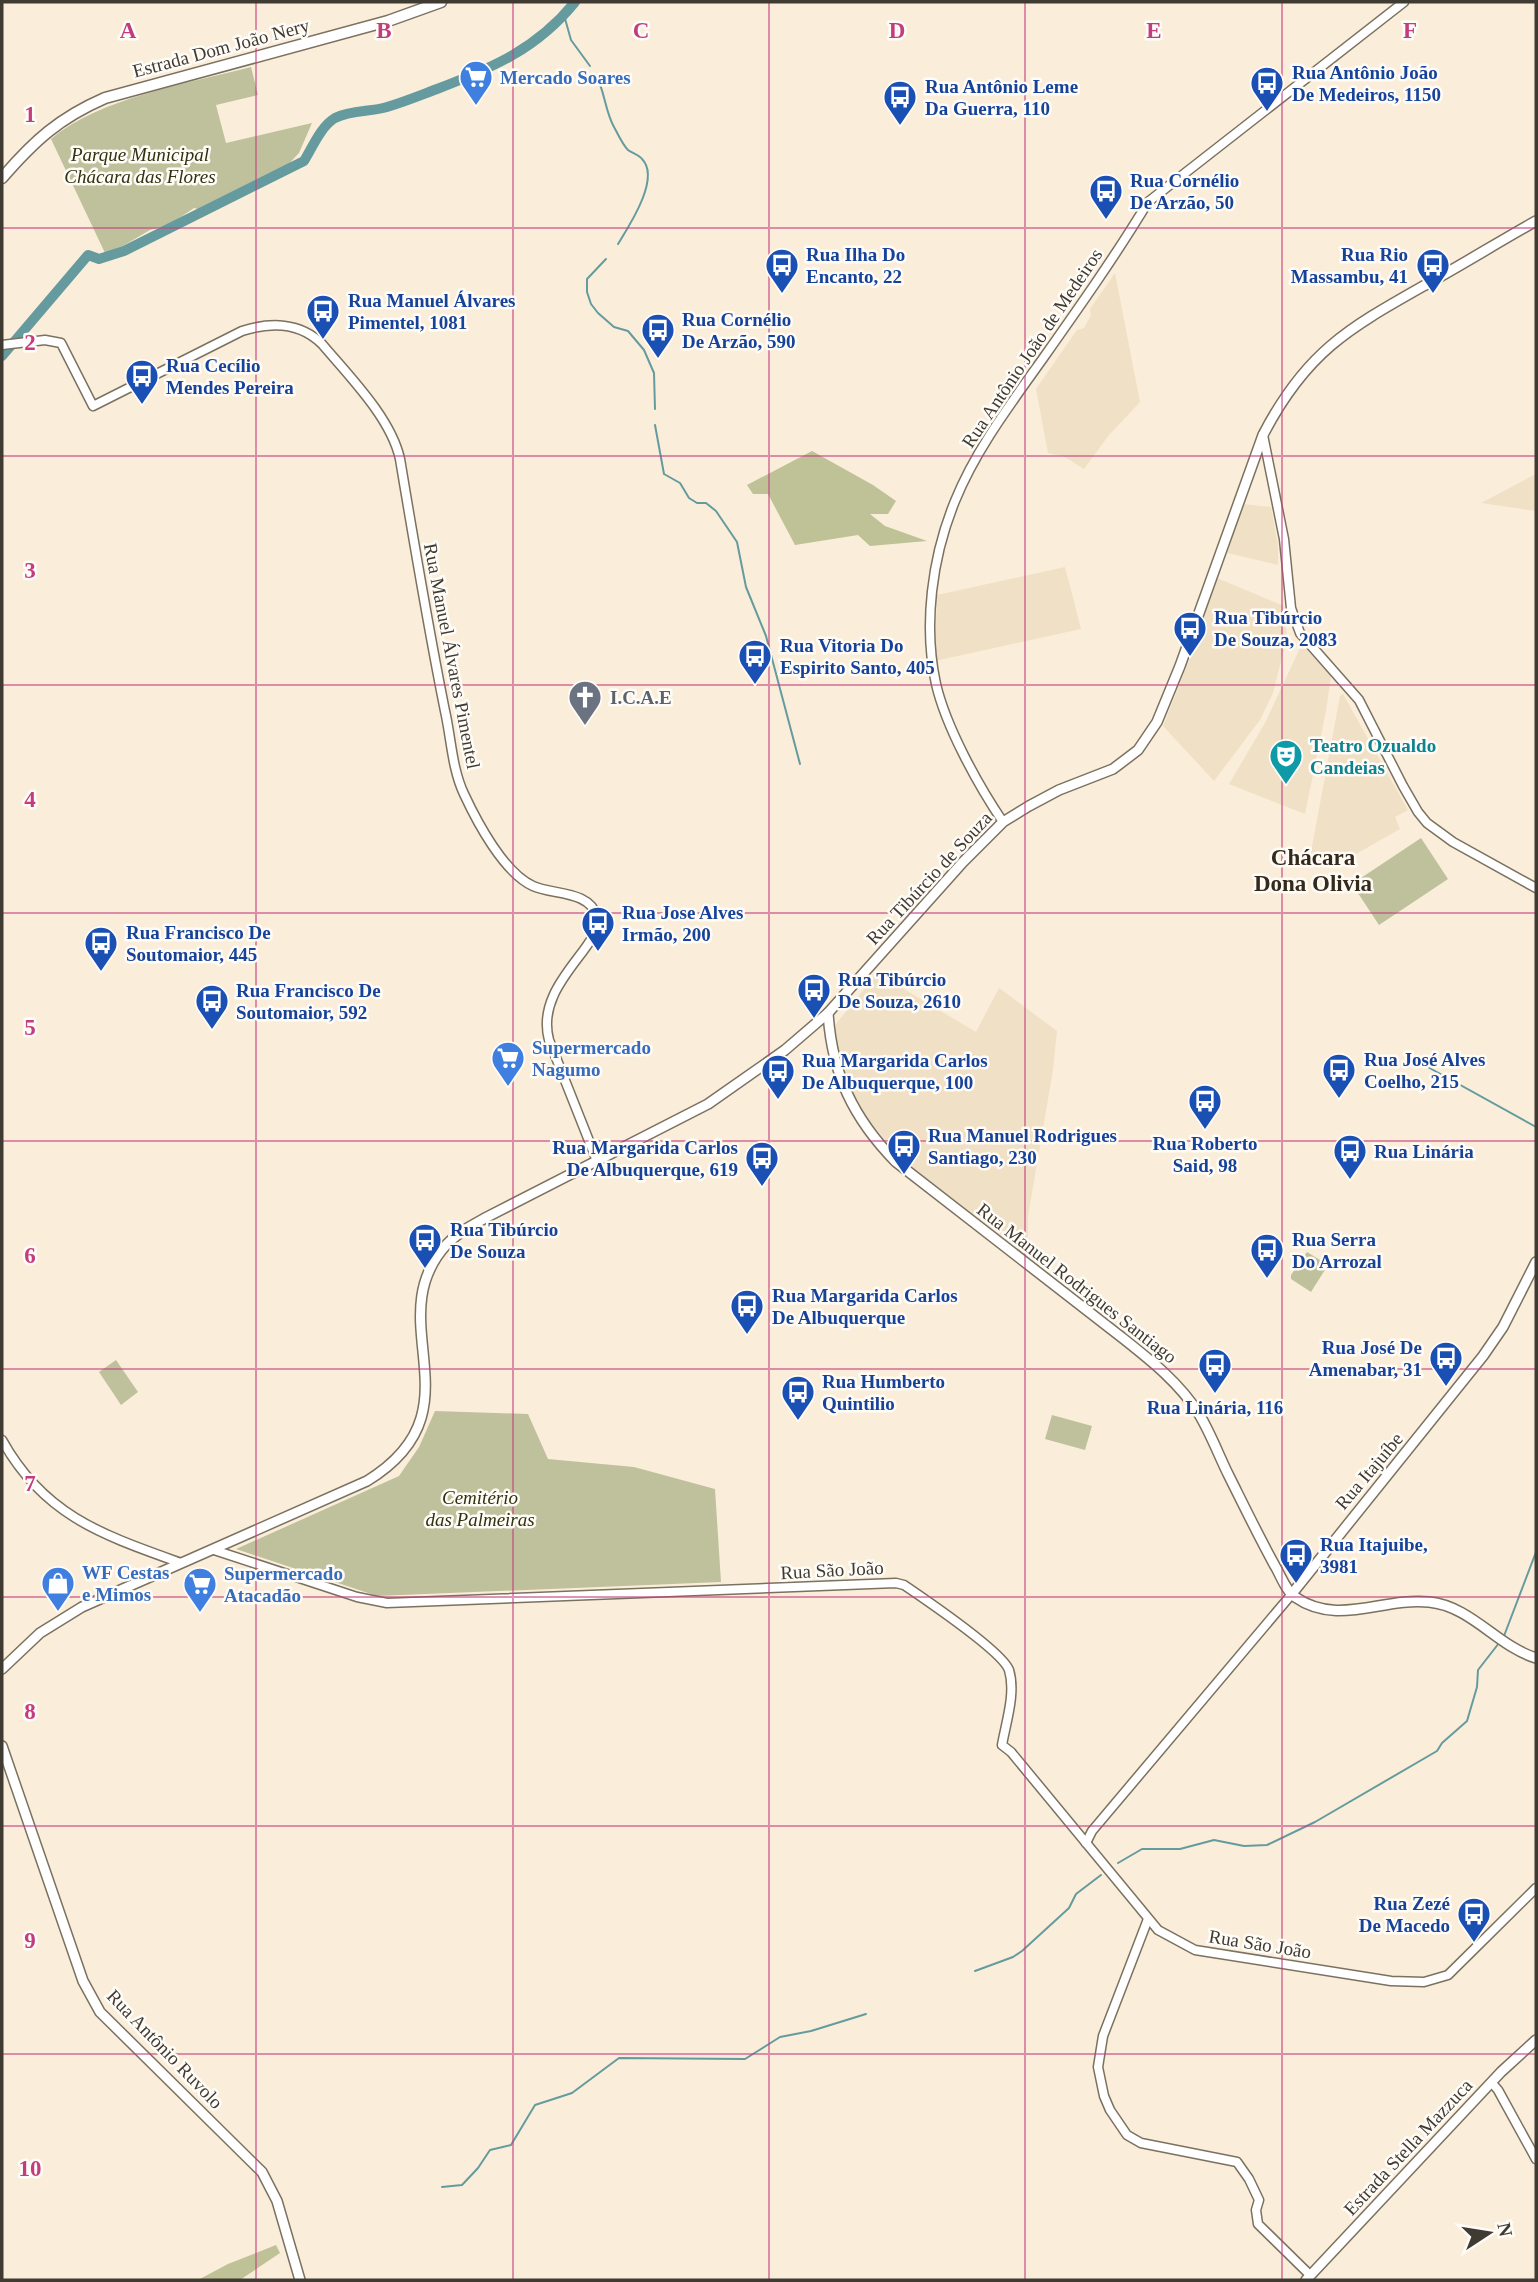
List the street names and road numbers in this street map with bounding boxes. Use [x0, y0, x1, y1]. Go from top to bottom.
street label: Estrada Dom João Nery [130, 14, 312, 82]
street label: Rua Antônio João de Medeiros [957, 245, 1107, 451]
street label: Rua Manuel Álvares Pimentel [420, 541, 484, 771]
street label: Rua Tibúrcio de Souza [862, 807, 996, 949]
street label: Rua Manuel Rodrigues Santiago [973, 1199, 1181, 1367]
street label: Rua Itajuíbe [1331, 1428, 1407, 1514]
street label: Rua São João [780, 1557, 884, 1583]
street label: Rua São João [1207, 1926, 1313, 1962]
street label: Rua Antônio Ruvolo [103, 1985, 227, 2113]
street label: Estrada Stella Mazzuca [1340, 2074, 1477, 2219]

